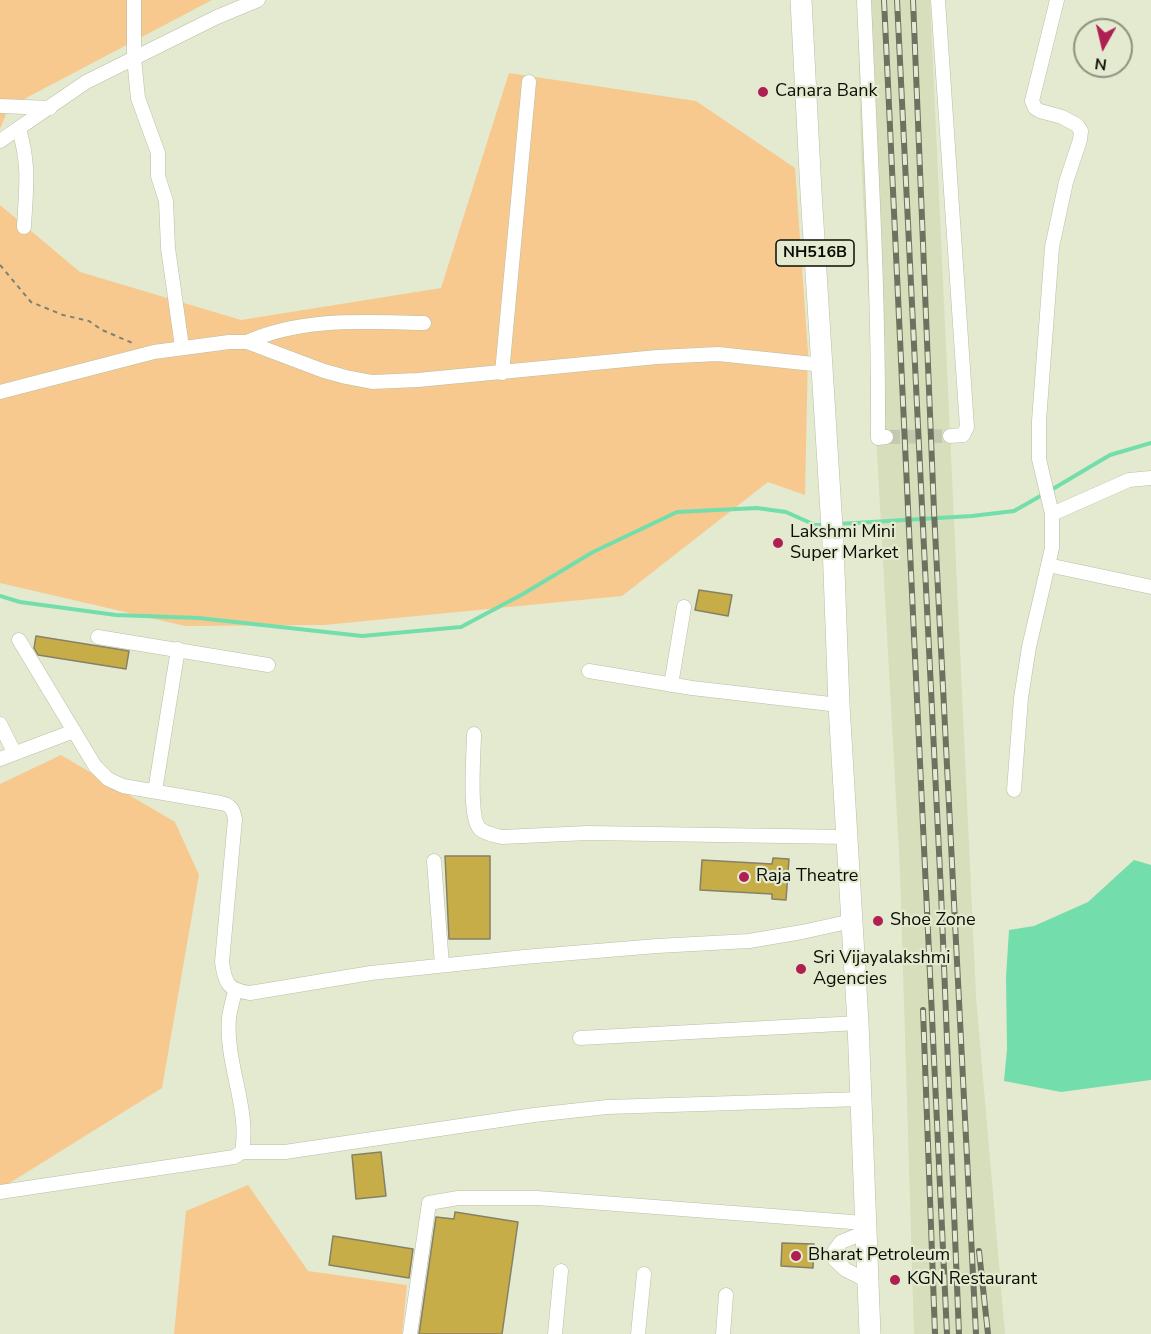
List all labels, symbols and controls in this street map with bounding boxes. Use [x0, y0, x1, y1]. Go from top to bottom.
north arrow [1073, 18, 1133, 78]
text: N [1093, 52, 1108, 76]
place label: Canara Bank [775, 81, 878, 103]
marker: Canara Bank [756, 85, 770, 99]
road number: NH516B [776, 240, 854, 266]
place label: Lakshmi Mini Super Market [790, 522, 898, 564]
marker: Lakshmi Mini Super Market [771, 536, 785, 550]
place label: Raja Theatre [756, 866, 858, 888]
marker: Raja Theatre [737, 870, 751, 884]
place label: Shoe Zone [890, 910, 976, 932]
marker: Shoe Zone [871, 914, 885, 928]
place label: Sri Vijayalakshmi Agencies [813, 948, 950, 990]
marker: Sri Vijayalakshmi Agencies [794, 962, 808, 976]
place label: Bharat Petroleum [808, 1245, 950, 1267]
marker: Bharat Petroleum [789, 1249, 803, 1263]
place label: KGN Restaurant [907, 1269, 1037, 1291]
marker: KGN Restaurant [888, 1273, 902, 1287]

